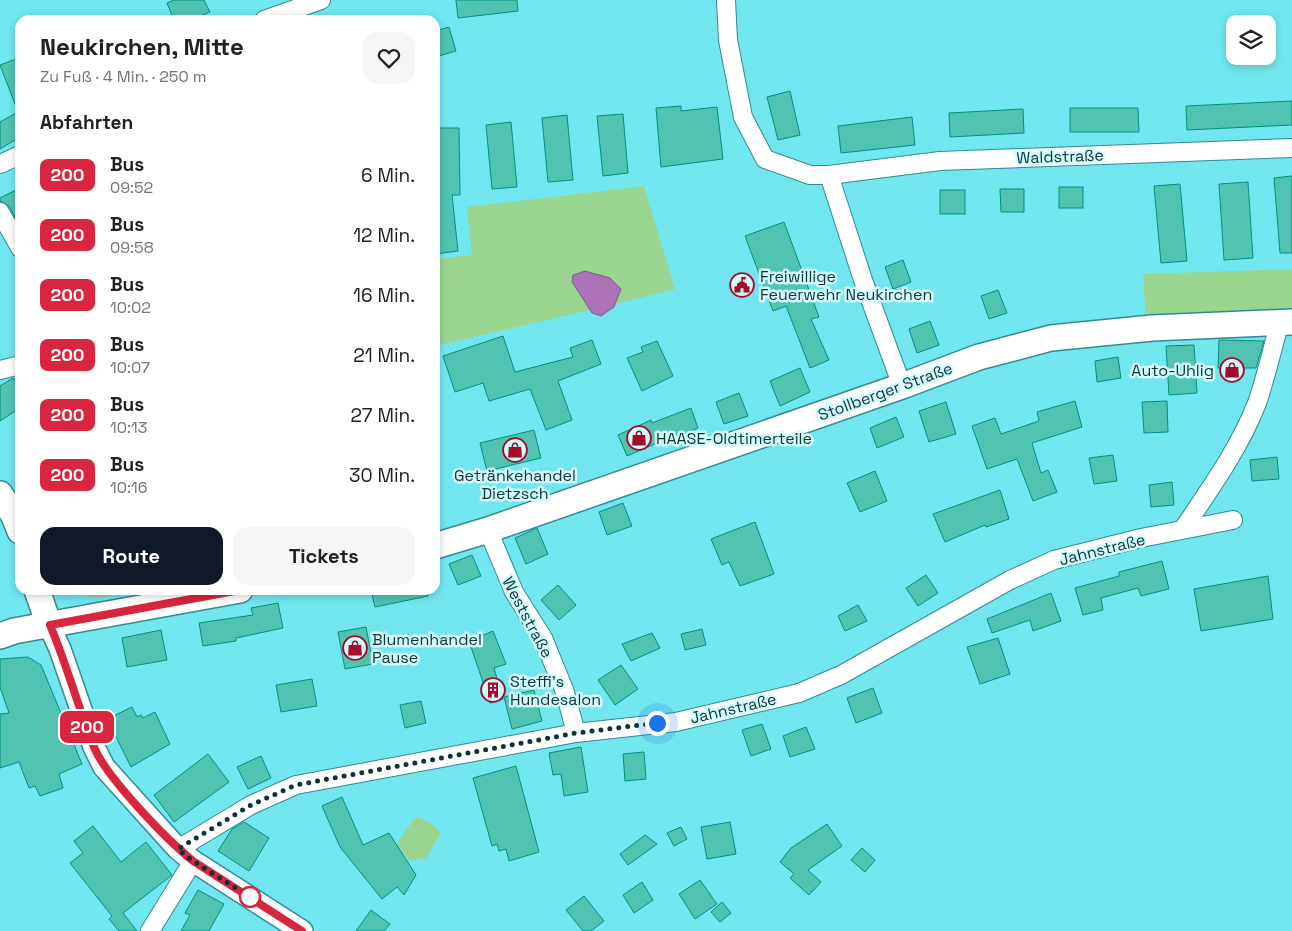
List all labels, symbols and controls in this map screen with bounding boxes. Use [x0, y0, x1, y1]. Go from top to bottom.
map controls [1226, 15, 1276, 65]
button: layers [1226, 15, 1276, 65]
text: Neukirchen, Mitte [40, 31, 244, 62]
button: heart [363, 32, 415, 84]
text: Zu Fuß · 4 Min. · 250 m [40, 66, 207, 87]
text: Abfahrten [40, 110, 133, 135]
street label: Waldstraße [1016, 144, 1104, 169]
text: Bus [110, 152, 144, 177]
text: 200 [50, 163, 85, 186]
text: 6 Min. [361, 163, 415, 188]
text: 09:52 [110, 177, 153, 198]
text: Bus [110, 212, 144, 237]
text: 200 [50, 223, 85, 246]
text: 12 Min. [353, 223, 415, 248]
text: 09:58 [110, 237, 154, 258]
place label: Freiwillige Feuerwehr Neukirchen [760, 266, 932, 305]
text: Bus [110, 272, 144, 297]
public building icon: Freiwillige Feuerwehr Neukirchen [729, 272, 755, 298]
text: 200 [50, 283, 85, 306]
text: 16 Min. [353, 283, 415, 308]
text: 10:02 [110, 297, 151, 318]
text: Bus [110, 332, 144, 357]
text: 200 [50, 343, 85, 366]
text: 21 Min. [353, 343, 415, 368]
text: 10:07 [110, 357, 150, 378]
street label: Stollberger Straße [815, 357, 955, 426]
shop icon: Auto-Uhlig [1219, 357, 1245, 383]
place label: Auto-Uhlig [1131, 360, 1214, 381]
text: Bus [110, 392, 144, 417]
text: 200 [50, 403, 85, 426]
text: 27 Min. [351, 403, 415, 428]
text: 10:13 [110, 417, 147, 438]
shop icon: HAASE-Oldtimerteile [626, 425, 652, 451]
place label: HAASE-Oldtimerteile [656, 428, 812, 449]
shop icon: Getränkehandel Dietzsch [502, 437, 528, 463]
text: Bus [110, 452, 144, 477]
text: 200 [50, 463, 85, 486]
text: 30 Min. [349, 463, 415, 488]
place label: Getränkehandel Dietzsch [454, 465, 576, 504]
text: 10:16 [110, 477, 147, 498]
button: Route [40, 527, 223, 585]
button: Tickets [233, 527, 415, 585]
street label: Jahnstraße [1057, 529, 1147, 570]
street label: Weststraße [497, 573, 558, 661]
place label: Blumenhandel Pause [372, 629, 482, 668]
shop icon: Blumenhandel Pause [342, 635, 368, 661]
place label: Steffi's Hundesalon [510, 671, 601, 710]
building icon: Steffi's Hundesalon [480, 677, 506, 703]
street label: Jahnstraße [688, 688, 778, 729]
line badge: 200 [58, 711, 116, 743]
your location [645, 711, 670, 736]
text: 200 [70, 715, 104, 738]
unlabelled marker [239, 886, 261, 908]

